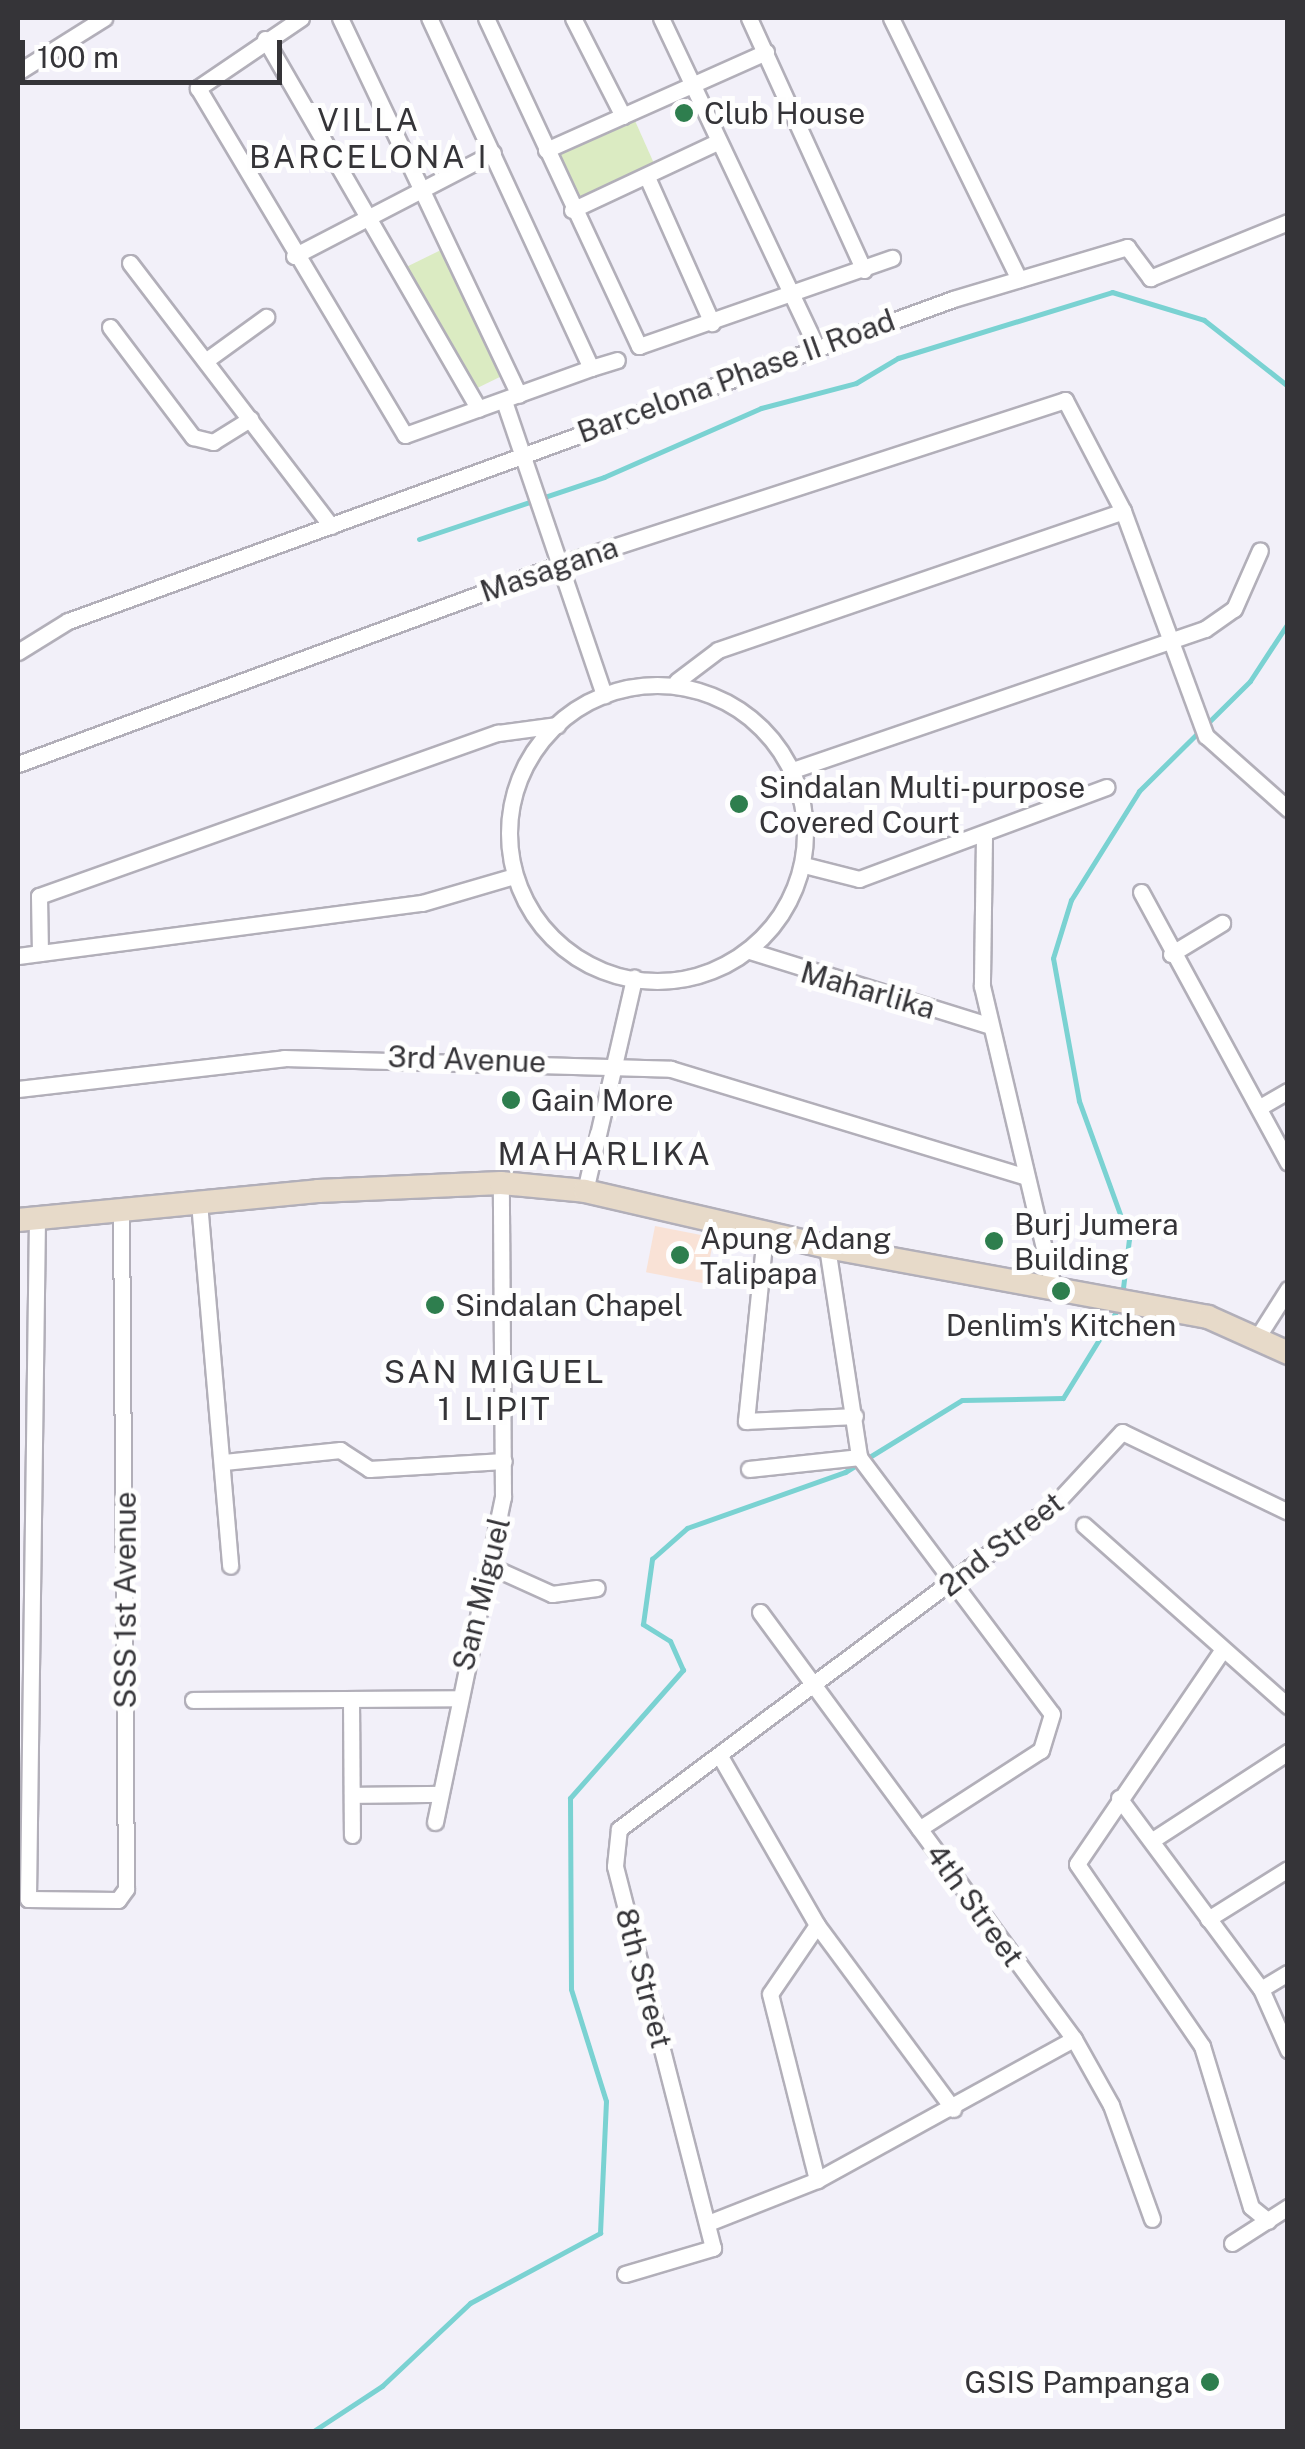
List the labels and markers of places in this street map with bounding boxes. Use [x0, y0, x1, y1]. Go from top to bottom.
place label: Club House [704, 95, 865, 131]
marker: Club House [673, 102, 695, 124]
place label: Sindalan Multi-purpose Covered Court [759, 769, 1085, 840]
marker: Sindalan Multi-purpose Covered Court [728, 793, 750, 815]
place label: Gain More [531, 1082, 674, 1118]
marker: Gain More [500, 1089, 522, 1111]
place label: Burj Jumera Building [1014, 1206, 1179, 1276]
place label: Apung Adang Talipapa [700, 1220, 891, 1290]
marker: Burj Jumera Building [983, 1230, 1005, 1252]
marker: Apung Adang Talipapa [669, 1244, 691, 1266]
marker: Denlim's Kitchen [1050, 1280, 1072, 1302]
place label: Sindalan Chapel [455, 1287, 683, 1323]
marker: Sindalan Chapel [424, 1294, 446, 1316]
place label: Denlim's Kitchen [946, 1307, 1176, 1343]
place label: GSIS Pampanga [964, 2364, 1190, 2400]
marker: GSIS Pampanga [1199, 2371, 1221, 2393]

